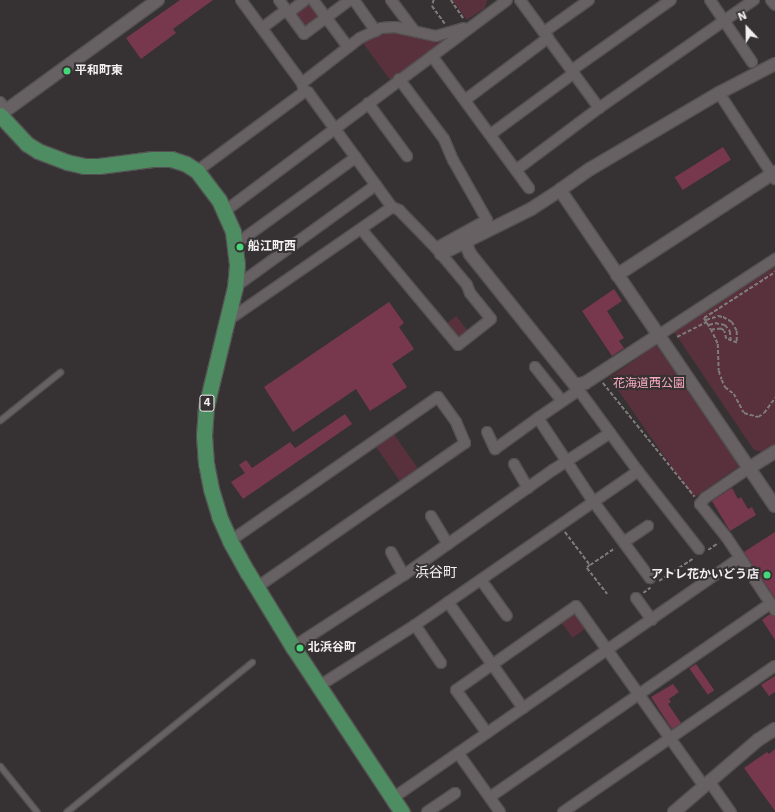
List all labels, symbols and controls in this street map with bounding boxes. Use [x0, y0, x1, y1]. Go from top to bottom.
north arrow [727, 8, 767, 48]
text: N [736, 9, 749, 24]
place label: 平和町東 [75, 64, 123, 78]
marker: 平和町東 [62, 66, 72, 76]
place label: 船江町西 [248, 240, 296, 254]
marker: 船江町西 [235, 242, 245, 252]
park label: 花海道西公園 [613, 377, 685, 391]
road number: 4 [199, 394, 215, 412]
district label: 浜谷町 [415, 564, 457, 580]
place label: アトレ花かいどう店 [651, 568, 759, 582]
marker: アトレ花かいどう店 [762, 570, 772, 580]
place label: 北浜谷町 [308, 641, 356, 655]
marker: 北浜谷町 [295, 643, 305, 653]

